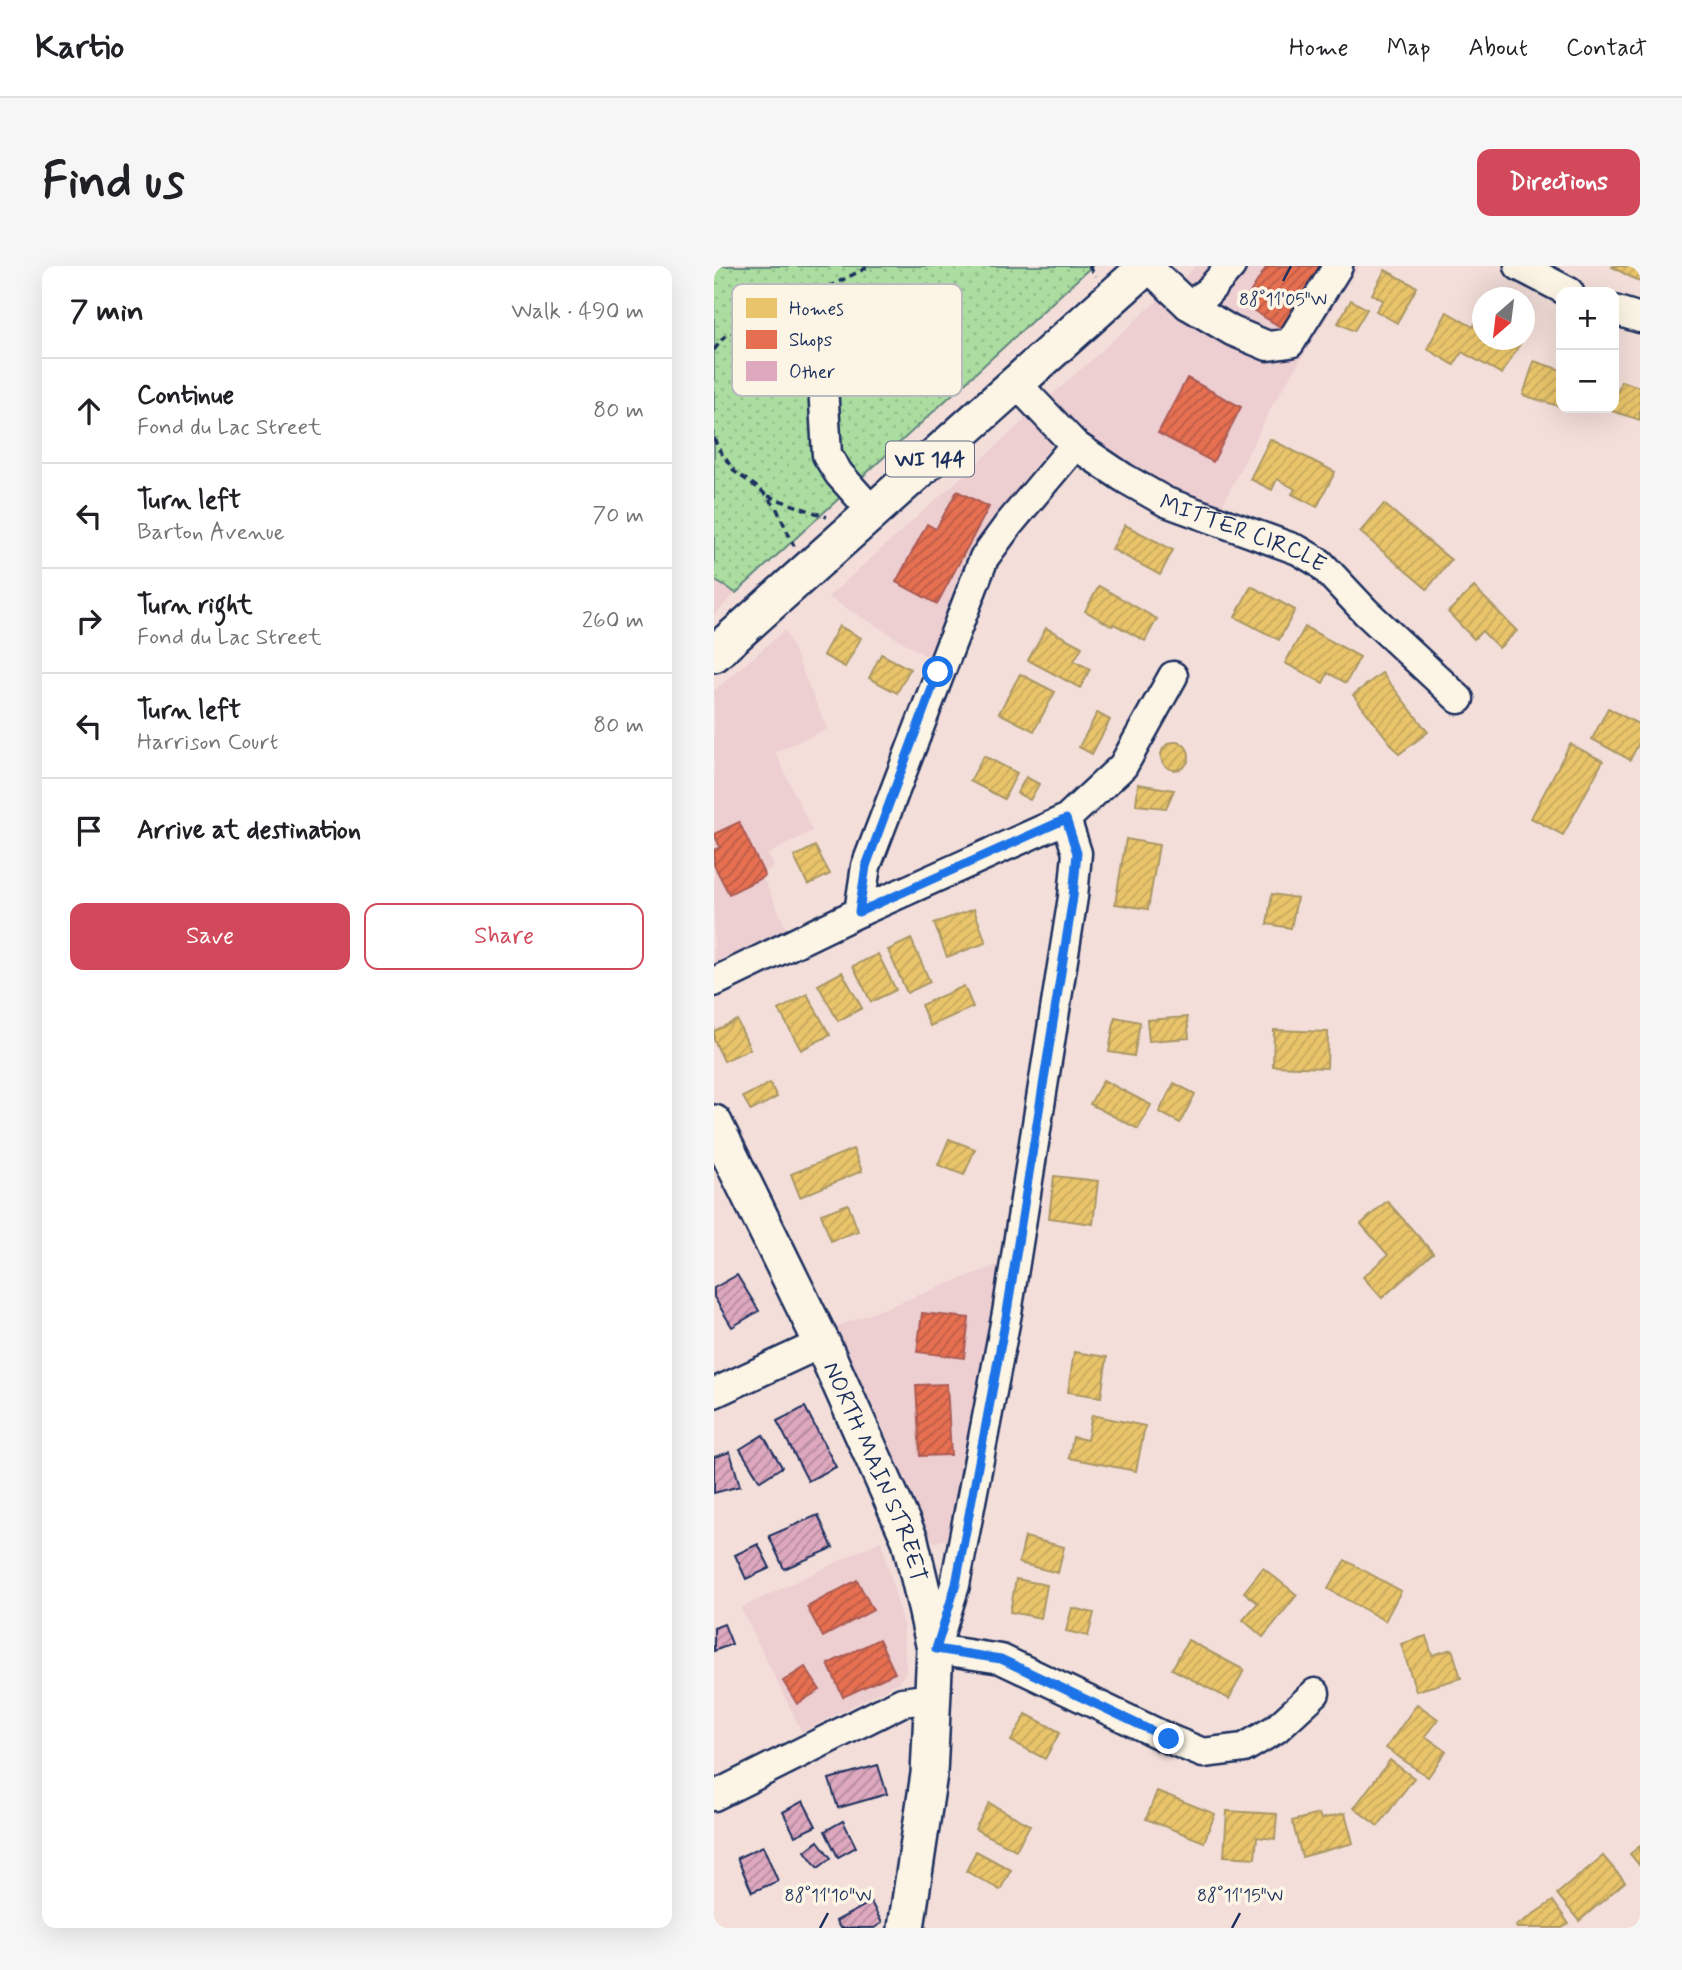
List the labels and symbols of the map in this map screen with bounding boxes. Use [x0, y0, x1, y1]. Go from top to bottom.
legend [732, 284, 962, 396]
north arrow [1472, 287, 1535, 350]
text: 88°11'05"W [1239, 288, 1327, 312]
text: Homes [789, 297, 844, 322]
text: Shops [789, 328, 832, 353]
text: Other [789, 360, 835, 385]
road number: WI 144 [886, 442, 974, 476]
street label: MITTER CIRCLE [1155, 488, 1331, 580]
route start [922, 656, 953, 687]
street label: NORTH MAIN STREET [815, 1358, 932, 1585]
route end [1153, 1723, 1184, 1754]
text: 88°11'10"W [785, 1884, 871, 1908]
text: 88°11'15"W [1197, 1884, 1283, 1908]

